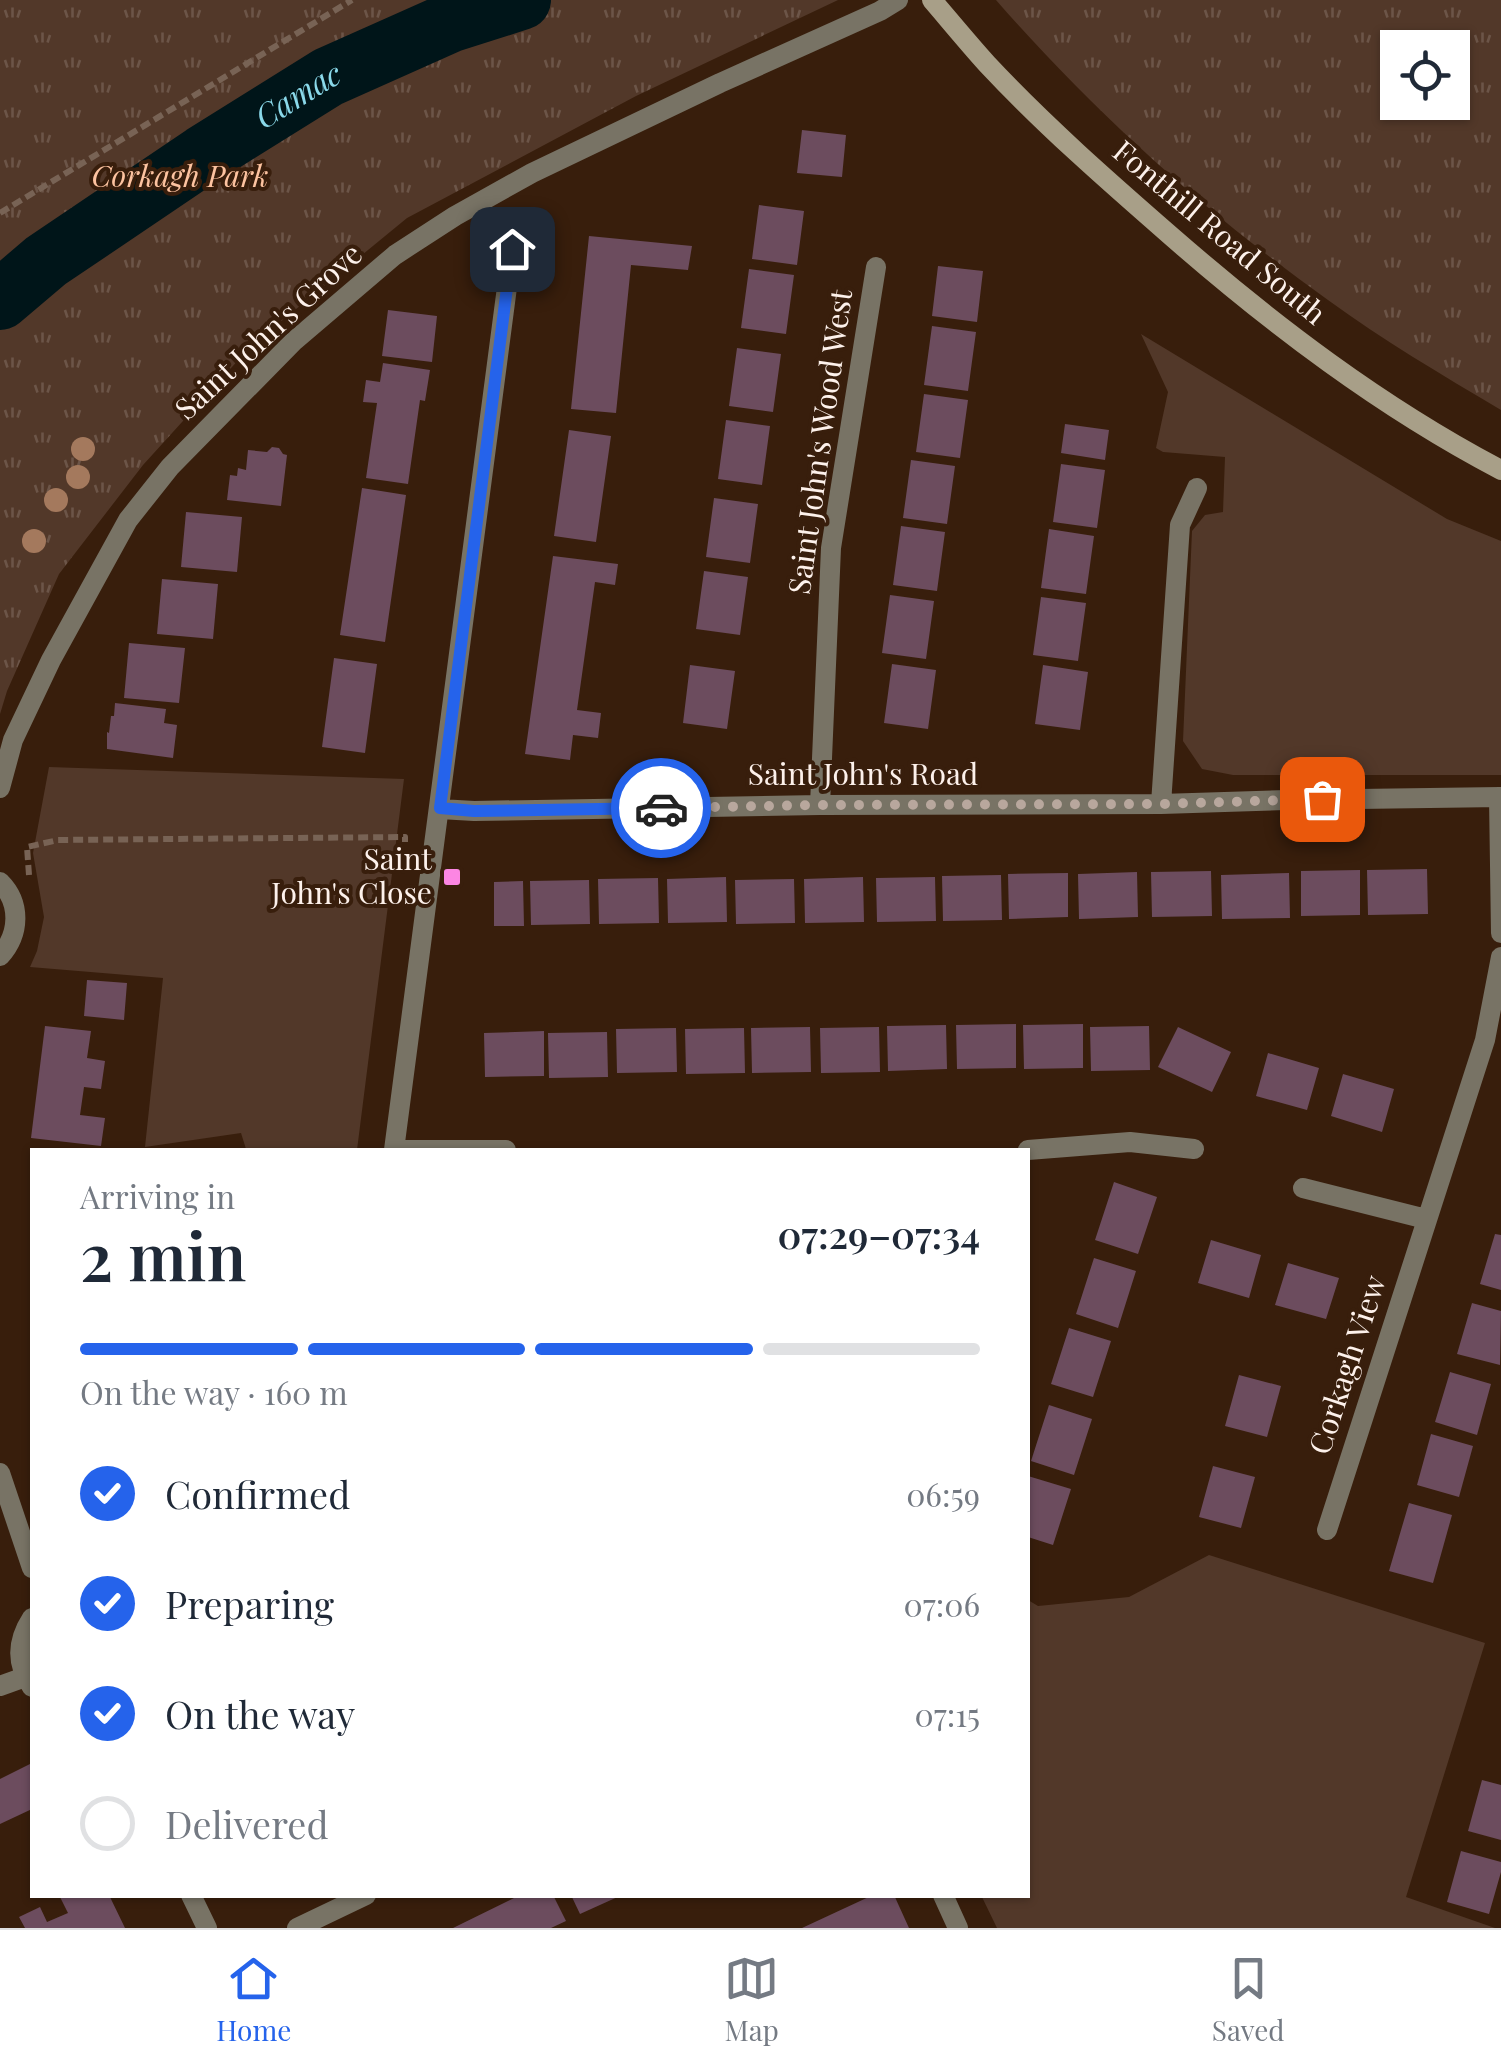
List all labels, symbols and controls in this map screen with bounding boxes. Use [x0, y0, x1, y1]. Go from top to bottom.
map controls [1380, 30, 1470, 120]
button: locate [1380, 30, 1470, 120]
water label: Camac [245, 50, 347, 137]
street label: Fonthill Road South [1105, 131, 1335, 333]
park label: Corkagh Park [91, 155, 269, 195]
pin [470, 207, 555, 292]
icon: home [485, 222, 540, 277]
street label: Saint John's Grove [166, 233, 370, 428]
street label: Saint John's Wood West [778, 286, 860, 597]
street label: Saint John's Road [748, 753, 978, 793]
pin [1280, 757, 1365, 842]
courier [611, 758, 711, 858]
icon: bag [1295, 772, 1350, 827]
icon: car [634, 781, 689, 836]
place label: Saint John's Close [270, 838, 432, 912]
marker: Saint John's Close [441, 866, 463, 888]
text: Arriving in [80, 1174, 235, 1217]
text: 07:29–07:34 [777, 1208, 980, 1259]
text: 2 min [80, 1211, 246, 1297]
street label: Corkagh View [1298, 1269, 1394, 1459]
text: On the way · 160 m [80, 1370, 348, 1413]
icon: check [80, 1466, 135, 1521]
text: Confirmed [165, 1468, 350, 1519]
text: 06:59 [906, 1472, 980, 1515]
icon: check [80, 1576, 135, 1631]
text: Preparing [165, 1578, 334, 1629]
text: 07:06 [904, 1582, 980, 1625]
icon: check [80, 1686, 135, 1741]
text: On the way [165, 1688, 355, 1739]
text: 07:15 [915, 1692, 980, 1735]
text: Delivered [165, 1798, 329, 1849]
tab: Home [216, 1951, 291, 2048]
tab: Map [724, 1951, 779, 2048]
tab: Saved [1212, 1951, 1285, 2048]

